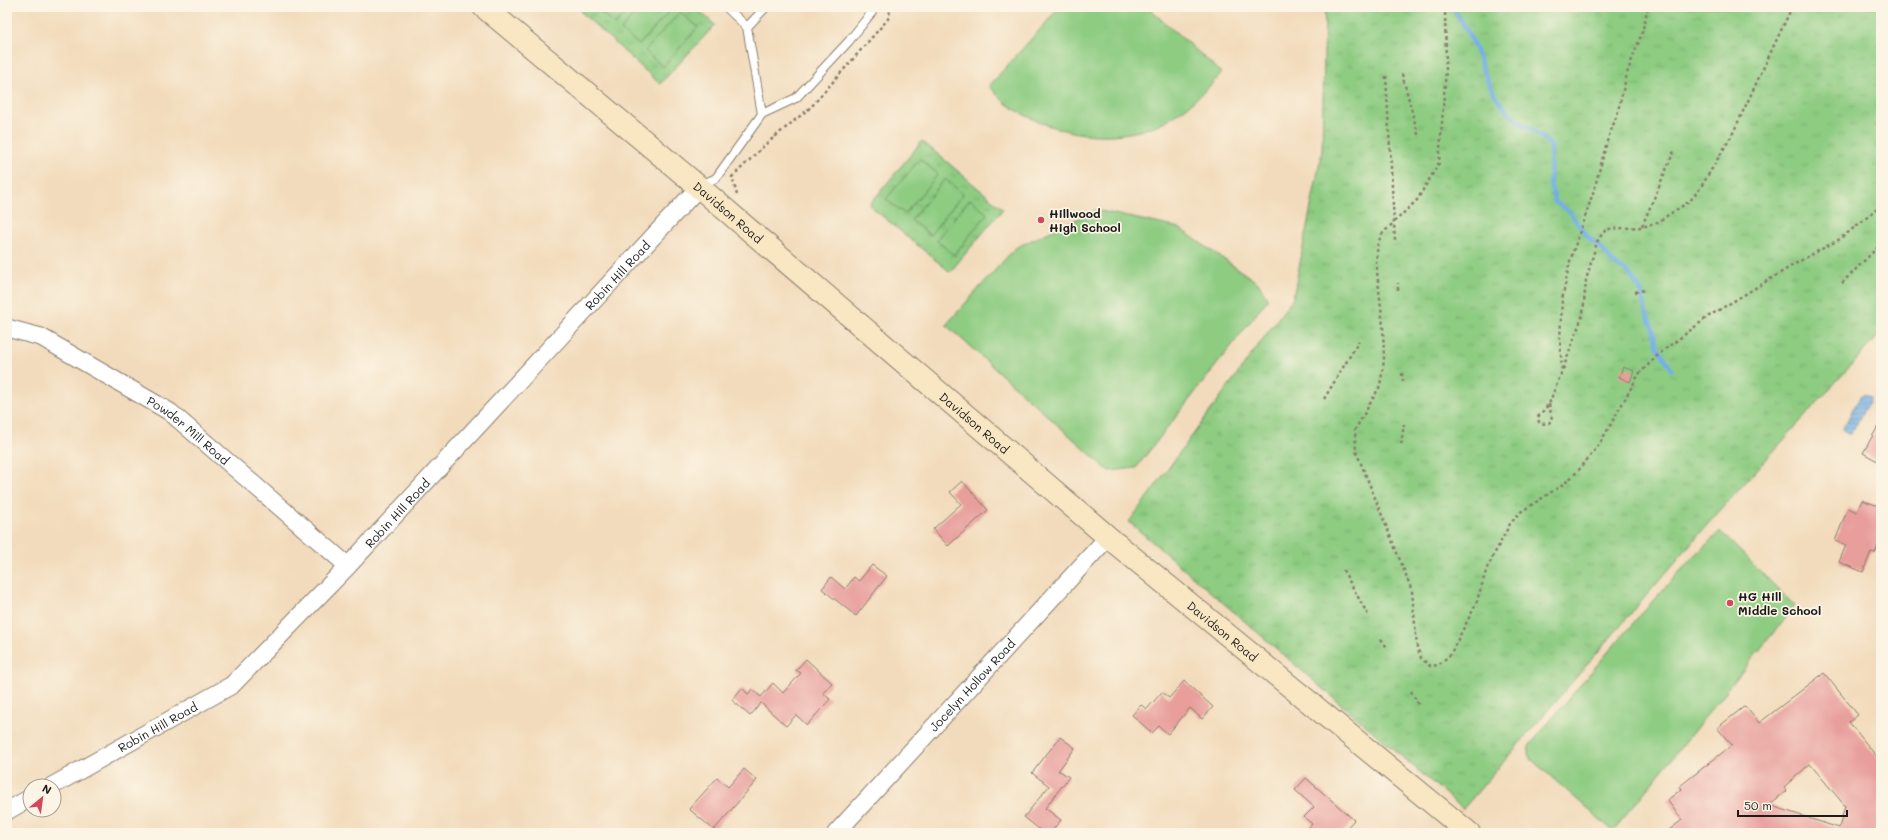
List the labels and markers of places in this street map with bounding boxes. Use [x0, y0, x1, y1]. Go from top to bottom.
place label: Hillwood High School [1049, 205, 1121, 235]
marker: Hillwood High School [1036, 215, 1046, 225]
place label: HG Hill Middle School [1738, 588, 1821, 618]
marker: HG Hill Middle School [1725, 598, 1735, 608]

